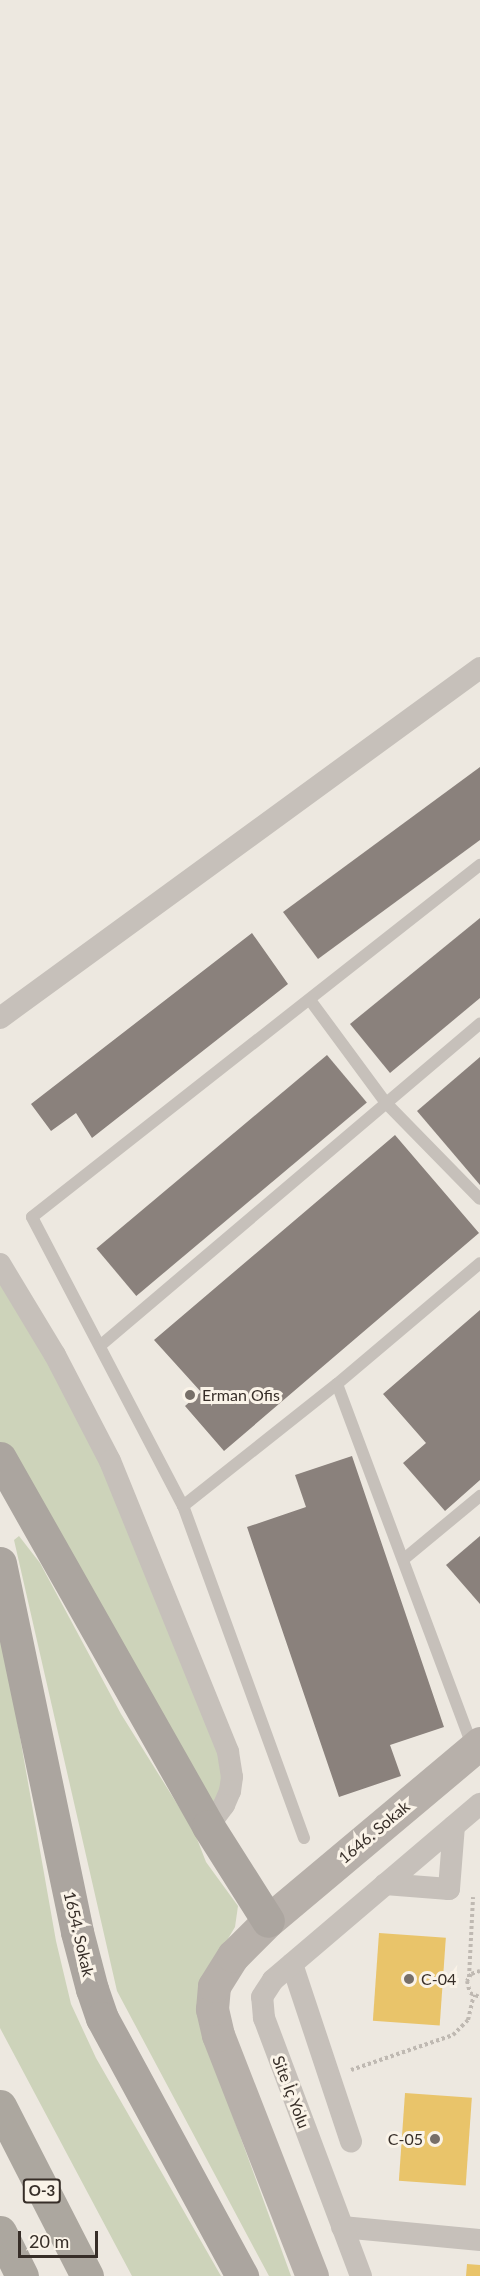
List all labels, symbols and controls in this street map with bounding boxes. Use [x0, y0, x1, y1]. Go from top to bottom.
place label: Erman Ofis [202, 1385, 280, 1405]
marker: Erman Ofis [183, 1388, 197, 1402]
street label: 1646. Sokak [335, 1797, 413, 1867]
street label: 1654. Sokak [60, 1890, 98, 1978]
place label: C-04 [421, 1969, 456, 1989]
marker: C-04 [402, 1972, 416, 1986]
street label: Site İç Yolu [268, 2053, 314, 2131]
place label: C-05 [388, 2129, 423, 2149]
marker: C-05 [428, 2132, 442, 2146]
road number: O-3 [22, 2179, 62, 2203]
scale bar [21, 2219, 100, 2257]
text: 20 m [29, 2230, 69, 2252]

